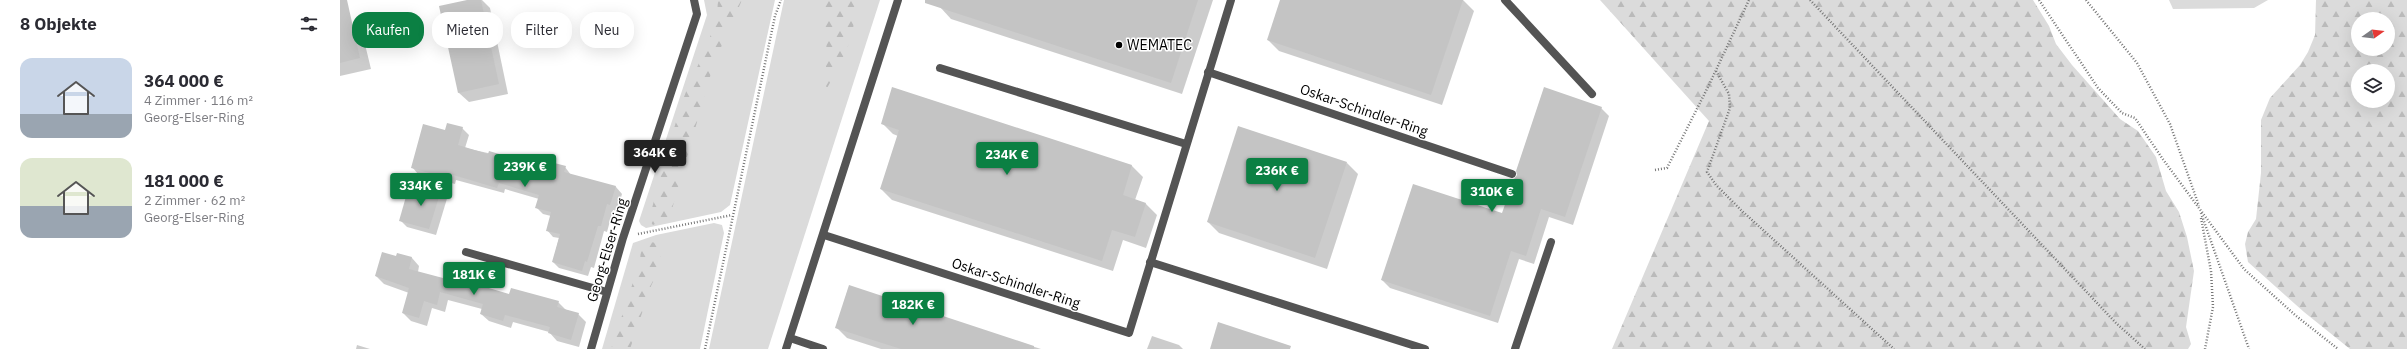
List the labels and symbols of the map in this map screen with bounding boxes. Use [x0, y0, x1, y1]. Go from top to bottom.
north arrow [2351, 12, 2395, 56]
place label: WEMATEC [1127, 36, 1192, 54]
marker: WEMATEC [1114, 40, 1124, 50]
street label: Oskar-Schindler-Ring [1298, 80, 1431, 141]
pin: 364K € [622, 140, 688, 174]
pin: 234K € [974, 142, 1040, 176]
pin: 239K € [492, 154, 558, 188]
pin: 236K € [1244, 158, 1310, 192]
pin: 334K € [388, 173, 454, 207]
pin: 310K € [1459, 179, 1525, 213]
street label: Georg-Elser-Ring [583, 195, 632, 304]
street label: Oskar-Schindler-Ring [949, 254, 1083, 312]
pin: 181K € [441, 262, 507, 296]
pin: 182K € [880, 292, 946, 326]

